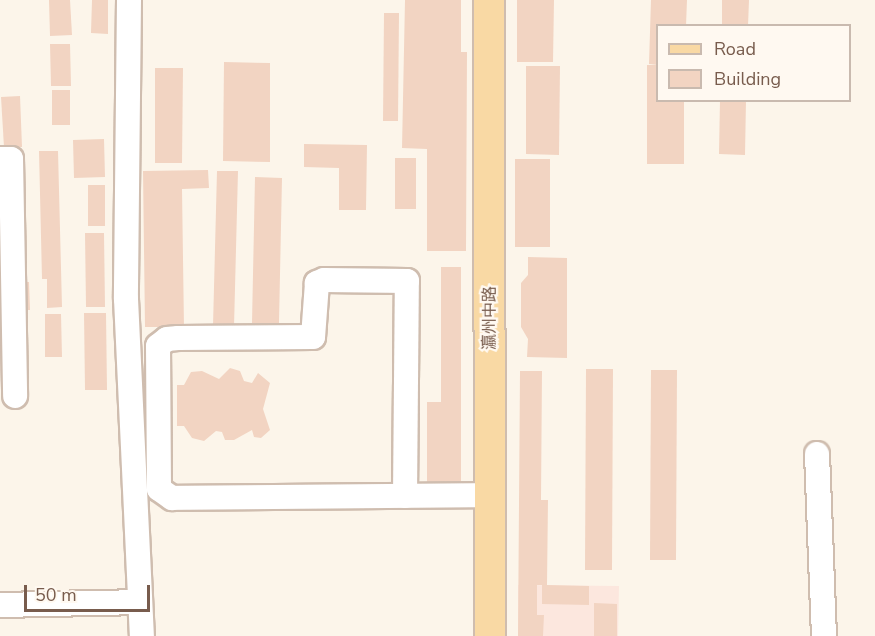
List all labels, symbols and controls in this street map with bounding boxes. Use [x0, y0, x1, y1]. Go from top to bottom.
legend [656, 24, 851, 102]
text: Road [714, 37, 756, 61]
text: Building [714, 67, 781, 91]
street label: 瀛州中路 [480, 286, 500, 350]
scale bar [27, 573, 153, 611]
text: 50 m [35, 583, 77, 607]

